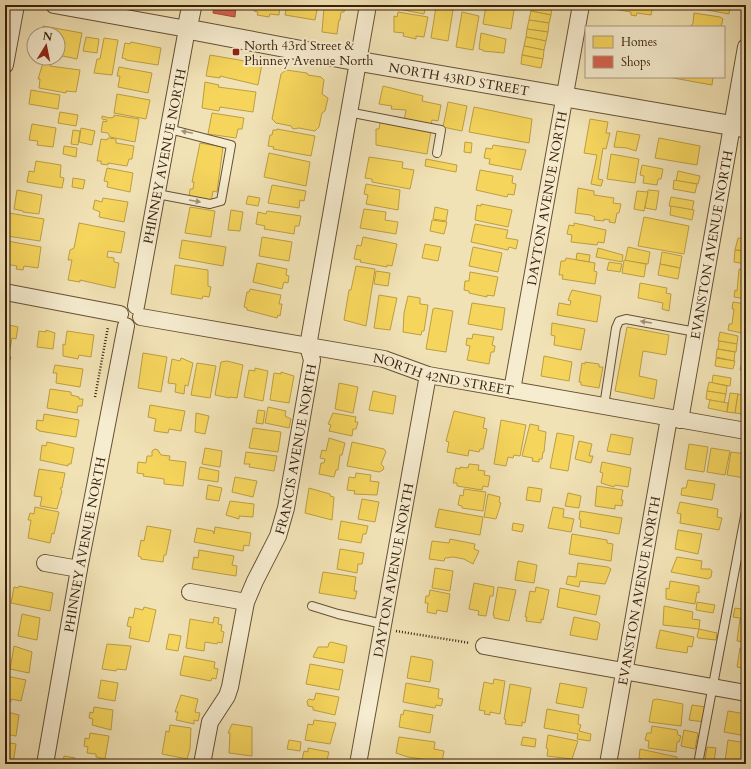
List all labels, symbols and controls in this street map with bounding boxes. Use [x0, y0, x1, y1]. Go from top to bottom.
north arrow [26, 26, 66, 66]
legend [585, 26, 725, 78]
text: N [42, 28, 54, 45]
text: Homes [621, 34, 657, 50]
place label: North 43rd Street & Phinney Avenue North [244, 37, 373, 70]
marker: North 43rd Street & Phinney Avenue North [231, 47, 241, 57]
text: Shops [621, 54, 650, 70]
street label: NORTH 43RD STREET [387, 59, 531, 101]
street label: PHINNEY AVENUE NORTH [139, 67, 191, 245]
street label: DAYTON AVENUE NORTH [523, 110, 572, 287]
one-way arrow [181, 129, 193, 135]
street label: EVANSTON AVENUE NORTH [686, 149, 738, 341]
one-way arrow [189, 198, 201, 204]
one-way arrow [640, 319, 652, 325]
street label: NORTH 42ND STREET [372, 349, 515, 400]
street label: FRANCIS AVENUE NORTH [271, 362, 321, 537]
street label: PHINNEY AVENUE NORTH [60, 455, 111, 634]
street label: DAYTON AVENUE NORTH [369, 482, 418, 659]
street label: EVANSTON AVENUE NORTH [614, 495, 665, 687]

